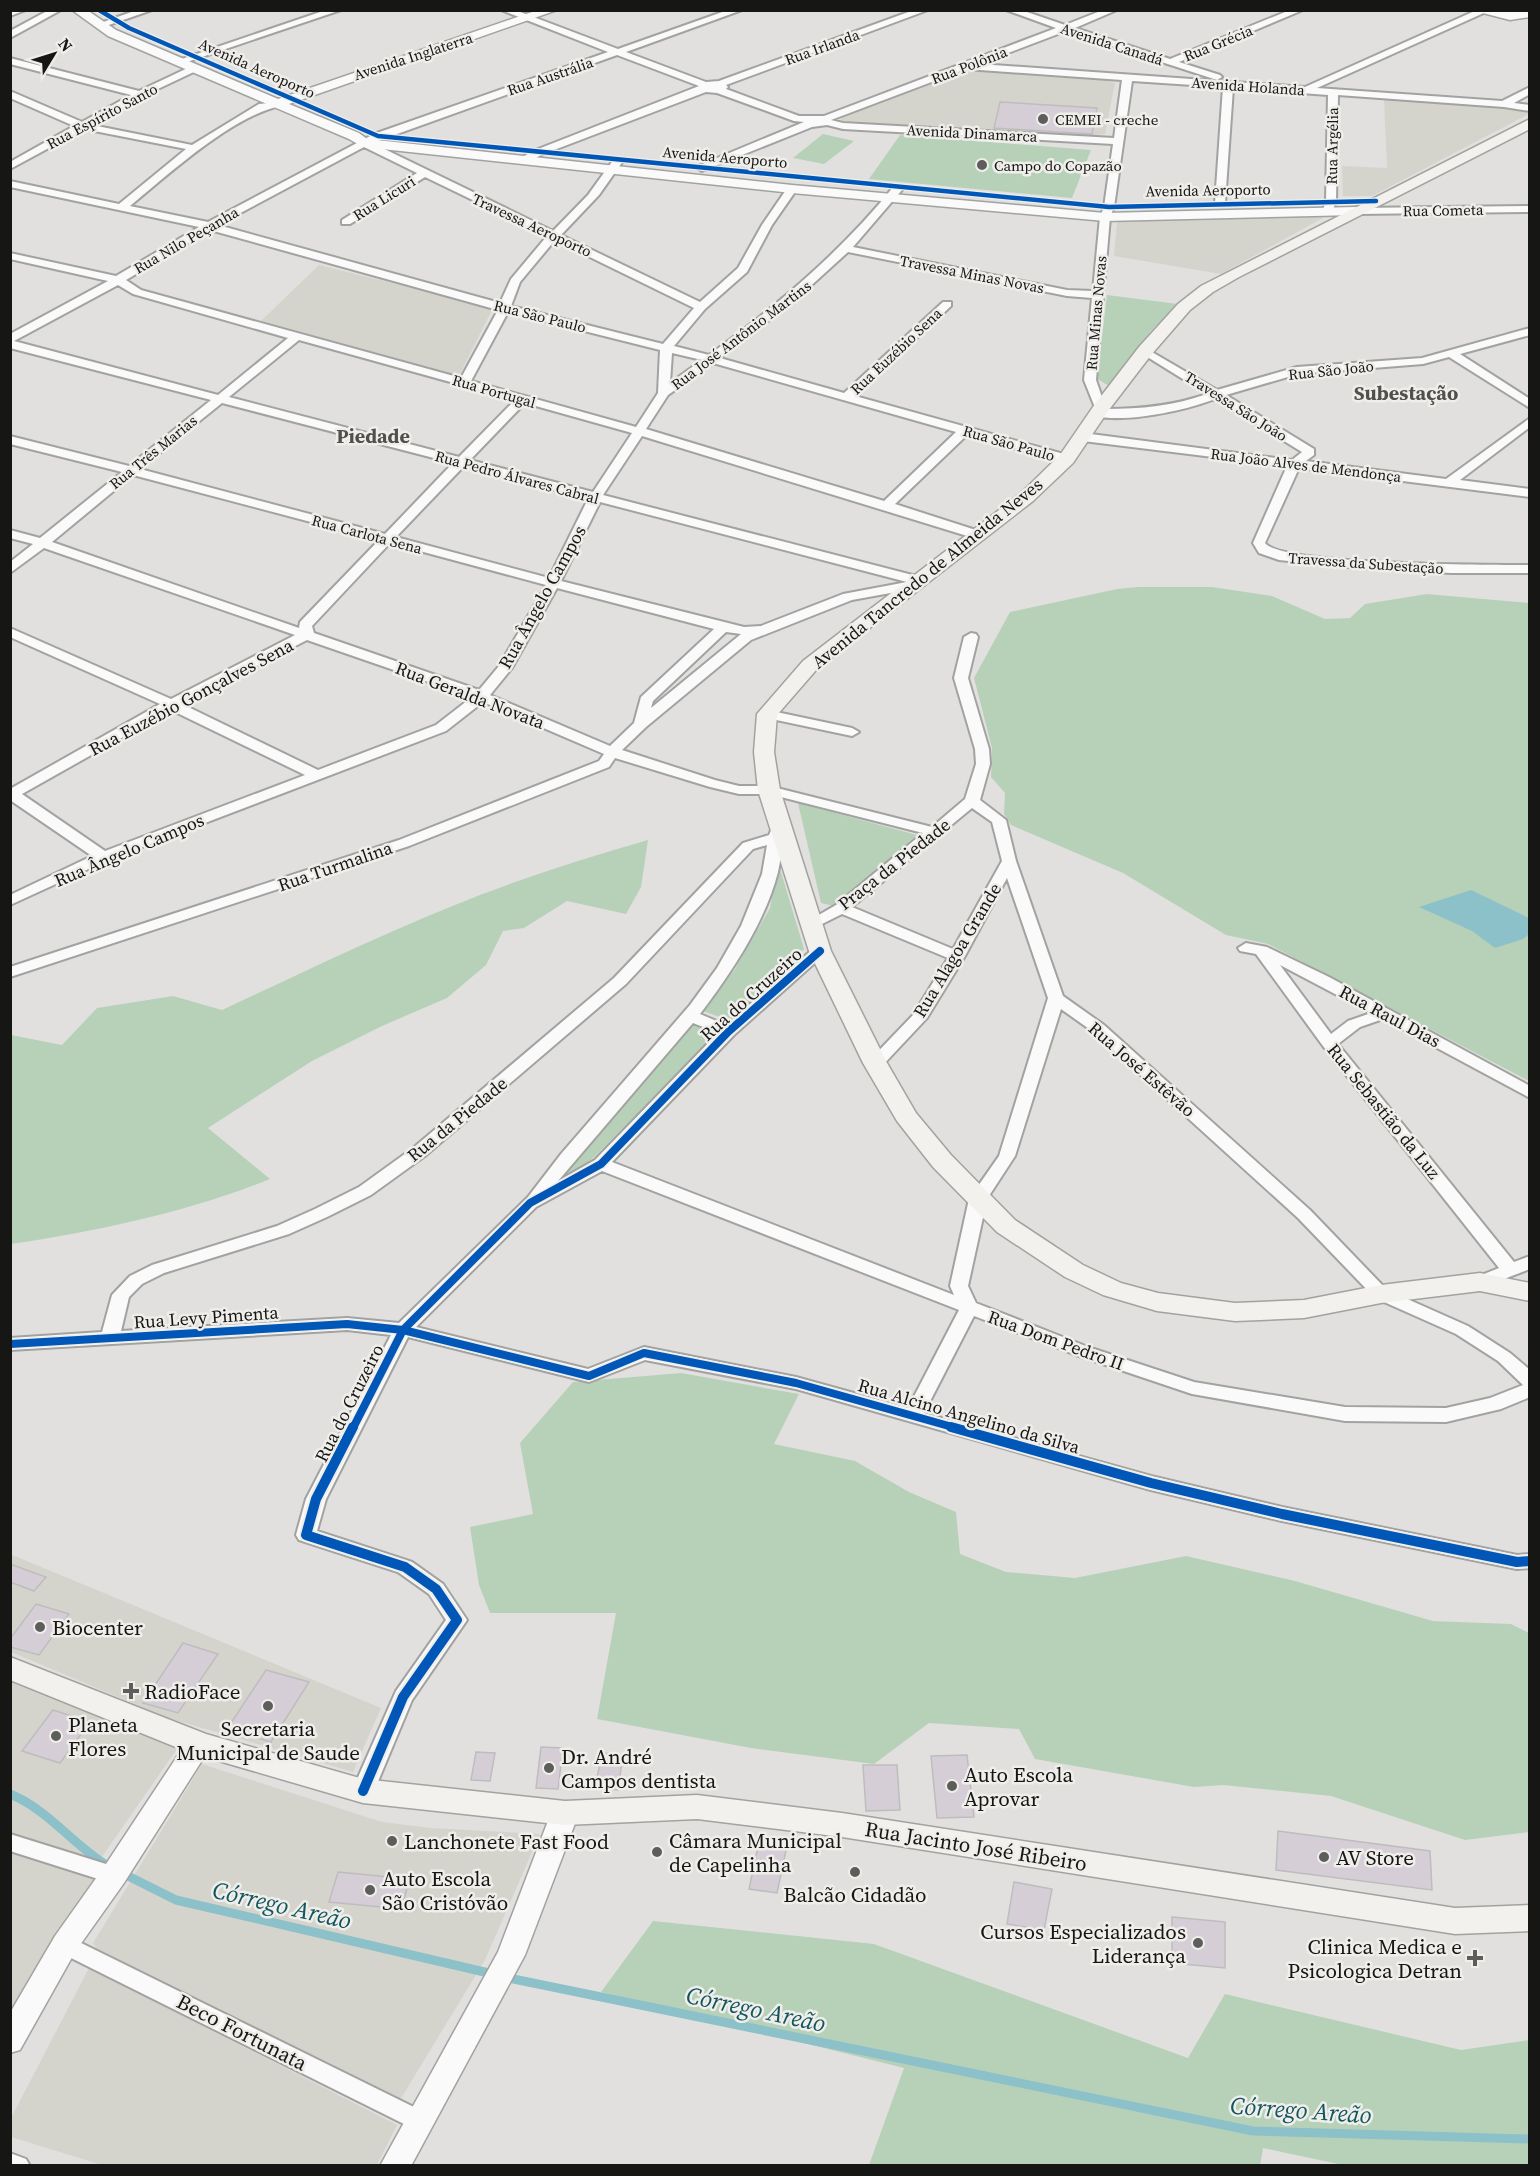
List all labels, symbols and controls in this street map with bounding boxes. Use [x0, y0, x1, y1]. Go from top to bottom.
street label: Avenida Canadá [1058, 18, 1166, 71]
street label: Rua Grécia [1180, 19, 1256, 66]
north arrow [24, 24, 84, 84]
street label: Rua Irlanda [782, 24, 863, 70]
street label: Avenida Inglaterra [351, 27, 476, 85]
text: N [54, 33, 78, 56]
street label: Avenida Aeroporto [195, 33, 319, 103]
street label: Rua Polônia [928, 41, 1010, 89]
street label: Rua Austrália [504, 51, 596, 101]
street label: Avenida Holanda [1191, 72, 1306, 100]
street label: Rua Espírito Santo [43, 78, 161, 154]
street label: Rua Argélia [1321, 107, 1343, 185]
place label: CEMEI - creche [1055, 109, 1159, 130]
marker: CEMEI - creche [1036, 112, 1050, 126]
street label: Avenida Dinamarca [906, 119, 1038, 147]
street label: Avenida Aeroporto [662, 141, 788, 173]
place label: Campo do Copazão [994, 155, 1122, 176]
marker: Campo do Copazão [975, 158, 989, 172]
street label: Rua Licuri [349, 171, 419, 225]
street label: Avenida Aeroporto [1145, 178, 1271, 202]
street label: Travessa Aeroporto [469, 188, 595, 262]
street label: Rua Cometa [1402, 199, 1484, 221]
street label: Rua Nilo Peçanha [130, 201, 243, 279]
street label: Travessa Minas Novas [898, 250, 1046, 298]
street label: Rua Minas Novas [1081, 255, 1111, 371]
street label: Rua José Antônio Martins [667, 275, 815, 395]
street label: Rua São Paulo [492, 294, 588, 338]
street label: Rua Euzébio Sena [846, 303, 947, 399]
street label: Rua São João [1287, 355, 1375, 385]
street label: Travessa São João [1181, 366, 1291, 446]
street label: Rua Portugal [450, 369, 539, 413]
district label: Subestação [1354, 379, 1458, 407]
street label: Rua Três Marias [105, 410, 201, 494]
street label: Rua São Paulo [961, 420, 1057, 466]
district label: Piedade [336, 422, 410, 450]
street label: Rua João Alves de Mendonça [1209, 443, 1403, 487]
street label: Rua Pedro Álvares Cabral [433, 445, 602, 509]
street label: Avenida Tancredo de Almeida Neves [806, 472, 1048, 674]
street label: Rua Carlota Sena [310, 509, 425, 559]
street label: Rua Ângelo Campos [492, 521, 592, 673]
street label: Travessa da Subestação [1288, 547, 1444, 579]
street label: Rua Euzébio Gonçalves Sena [84, 632, 298, 762]
street label: Rua Geralda Novata [392, 655, 549, 735]
street label: Rua Ângelo Campos [50, 807, 208, 893]
street label: Praça da Piedade [833, 812, 955, 916]
street label: Rua Turmalina [274, 834, 396, 897]
street label: Rua Alagoa Grande [907, 878, 1007, 1022]
street label: Rua do Cruzeiro [695, 941, 807, 1047]
street label: Rua Raul Dias [1335, 979, 1445, 1053]
street label: Rua José Estêvão [1083, 1016, 1201, 1123]
street label: Rua Sebastião da Luz [1321, 1038, 1447, 1184]
street label: Rua da Piedade [401, 1071, 513, 1167]
street label: Rua Levy Pimenta [133, 1299, 280, 1335]
street label: Rua Dom Pedro II [985, 1304, 1127, 1376]
street label: Rua do Cruzeiro [309, 1340, 390, 1466]
street label: Rua Alcino Angelino da Silva [855, 1372, 1084, 1460]
place label: Biocenter [52, 1613, 143, 1642]
marker: Biocenter [33, 1620, 47, 1634]
place label: RadioFace [144, 1677, 241, 1706]
marker: RadioFace [122, 1682, 140, 1700]
marker: Secretaria Municipal de Saude [261, 1699, 275, 1713]
place label: Planeta Flores [68, 1710, 138, 1763]
place label: Secretaria Municipal de Saude [176, 1714, 360, 1767]
marker: Planeta Flores [49, 1729, 63, 1743]
place label: Dr. André Campos dentista [561, 1742, 716, 1795]
place label: Auto Escola Aprovar [964, 1760, 1073, 1813]
marker: Dr. André Campos dentista [542, 1761, 556, 1775]
marker: Auto Escola Aprovar [945, 1779, 959, 1793]
street label: Rua Jacinto José Ribeiro [863, 1814, 1089, 1878]
place label: Câmara Municipal de Capelinha [669, 1826, 842, 1879]
place label: Lanchonete Fast Food [404, 1827, 609, 1856]
marker: Lanchonete Fast Food [385, 1834, 399, 1848]
place label: AV Store [1336, 1843, 1414, 1872]
marker: Câmara Municipal de Capelinha [650, 1845, 664, 1859]
marker: AV Store [1317, 1850, 1331, 1864]
place label: Auto Escola São Cristóvão [382, 1864, 508, 1917]
marker: Balcão Cidadão [848, 1865, 862, 1879]
water label: Córrego Areão [209, 1873, 355, 1937]
place label: Balcão Cidadão [783, 1880, 927, 1909]
marker: Auto Escola São Cristóvão [363, 1883, 377, 1897]
place label: Cursos Especializados Liderança [980, 1917, 1186, 1970]
place label: Clinica Medica e Psicologica Detran [1288, 1932, 1462, 1985]
marker: Cursos Especializados Liderança [1191, 1936, 1205, 1950]
marker: Clinica Medica e Psicologica Detran [1466, 1949, 1484, 1967]
water label: Córrego Areão [683, 1978, 829, 2040]
street label: Beco Fortunata [172, 1987, 312, 2077]
water label: Córrego Areão [1229, 2089, 1373, 2131]

